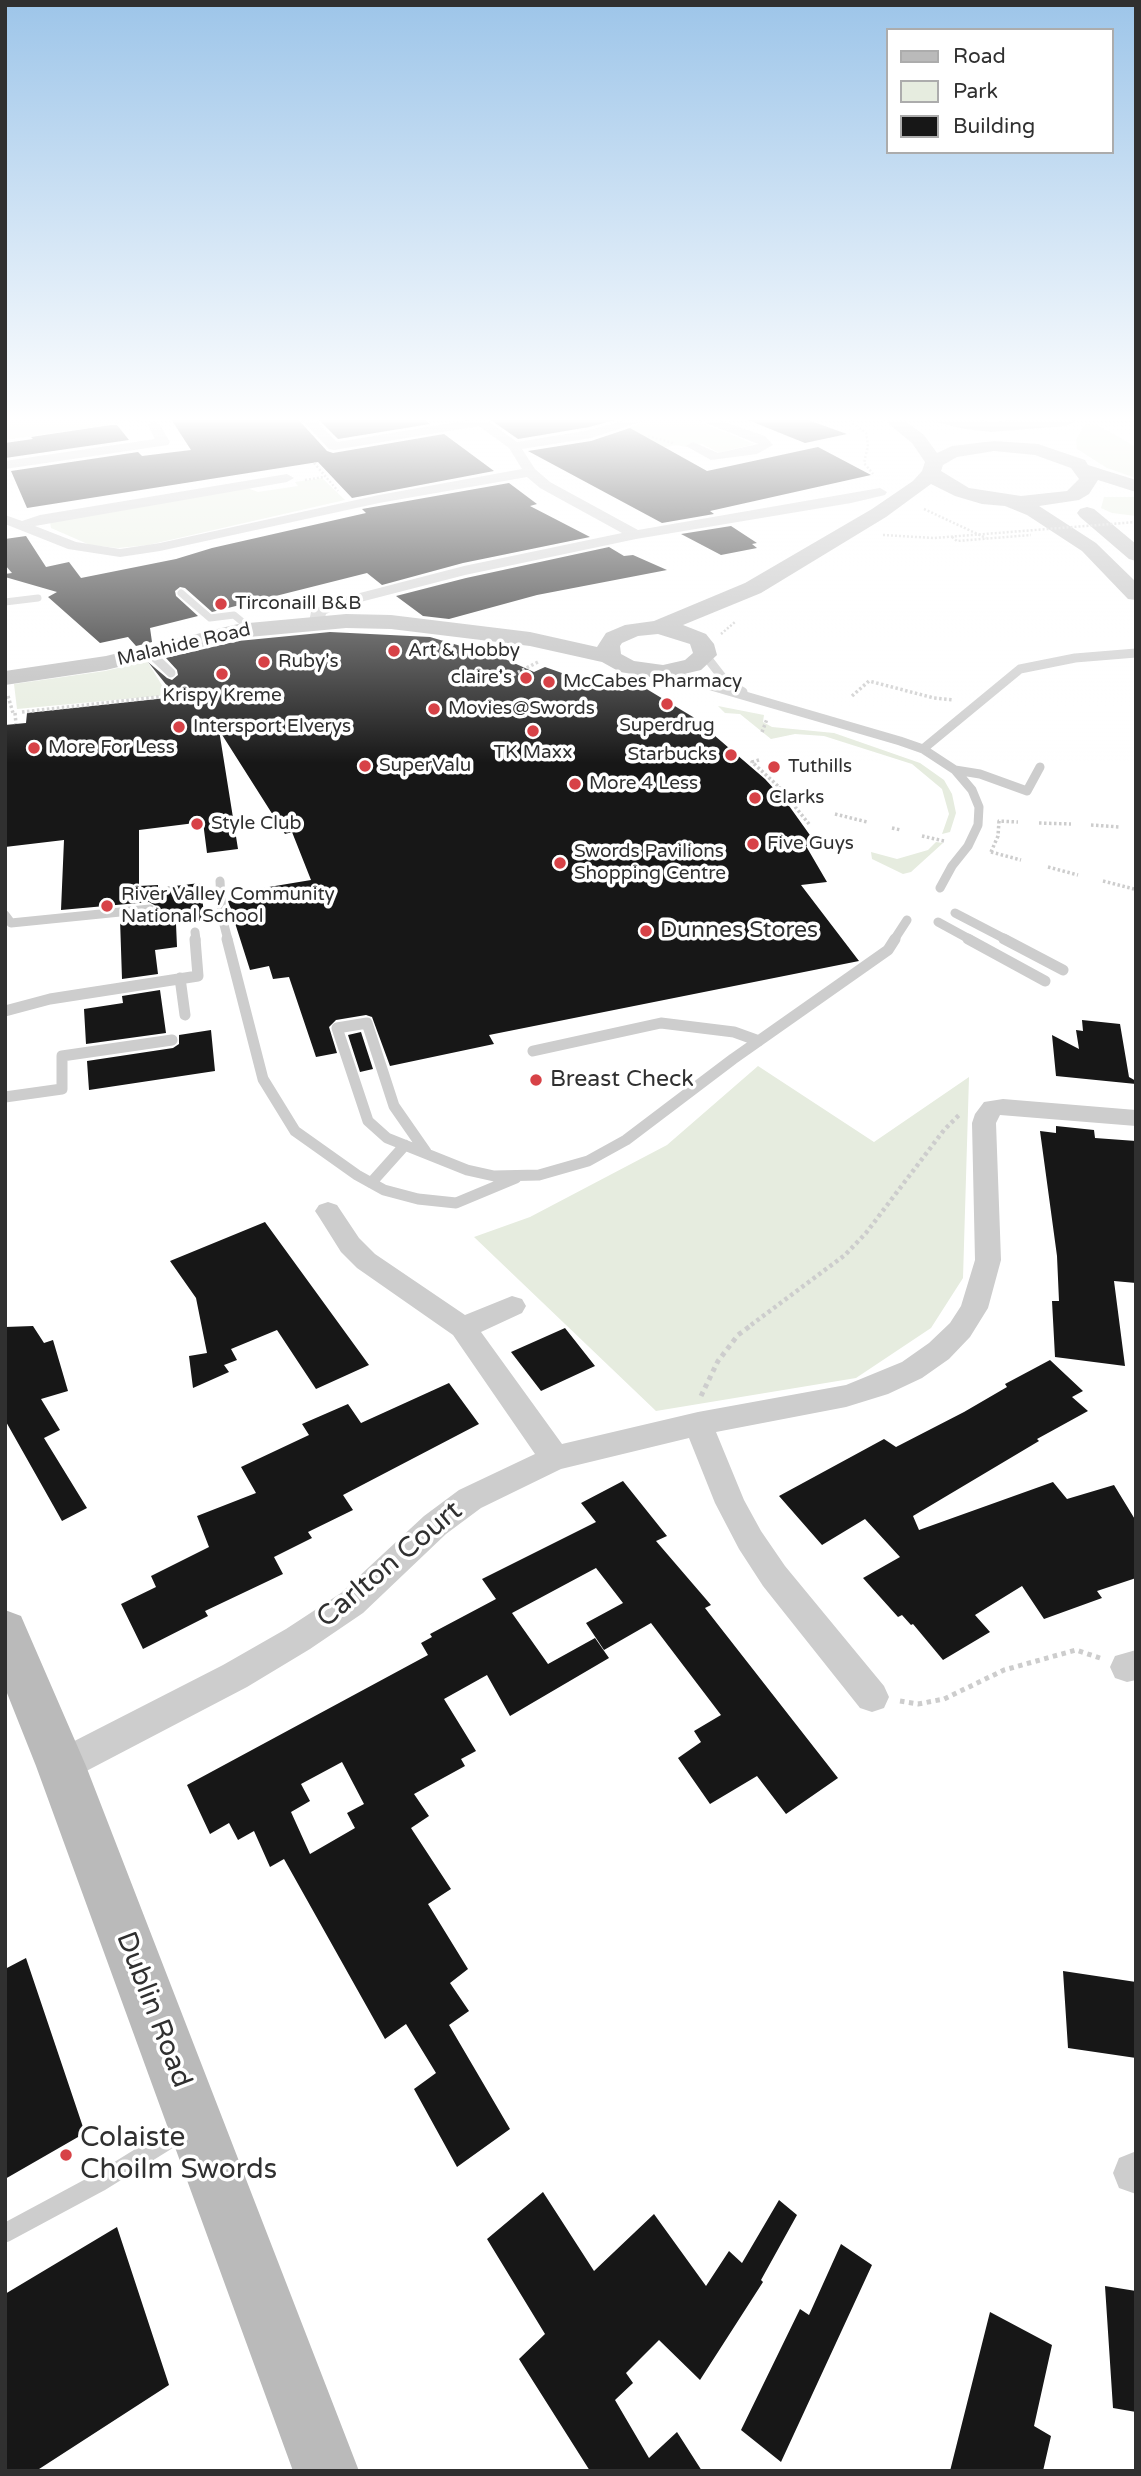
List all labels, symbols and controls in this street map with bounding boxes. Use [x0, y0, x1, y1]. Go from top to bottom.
legend [886, 28, 1113, 154]
text: Road [953, 44, 1006, 69]
text: Park [953, 79, 998, 104]
text: Building [953, 114, 1035, 139]
place label: Tirconaill B&B [235, 593, 361, 615]
marker: Tirconaill B&B [213, 596, 229, 612]
street label: Malahide Road [115, 619, 253, 671]
place label: Art & Hobby [408, 640, 520, 662]
marker: Art & Hobby [386, 643, 402, 659]
place label: Ruby's [278, 651, 338, 673]
marker: Ruby's [256, 654, 272, 670]
marker: Krispy Kreme [214, 666, 230, 682]
place label: claire's [451, 667, 512, 689]
marker: claire's [518, 670, 534, 686]
place label: McCabes Pharmacy [563, 671, 742, 693]
marker: McCabes Pharmacy [541, 674, 557, 690]
place label: Krispy Kreme [162, 685, 282, 707]
marker: Superdrug [659, 696, 675, 712]
place label: Movies@Swords [448, 698, 595, 720]
marker: Movies@Swords [426, 701, 442, 717]
place label: Superdrug [619, 715, 715, 737]
place label: Intersport Elverys [193, 716, 351, 738]
marker: Intersport Elverys [171, 719, 187, 735]
marker: TK Maxx [525, 723, 541, 739]
place label: More For Less [48, 737, 175, 759]
marker: More For Less [26, 740, 42, 756]
place label: TK Maxx [493, 742, 573, 764]
place label: Starbucks [627, 744, 717, 766]
marker: Starbucks [723, 747, 739, 763]
place label: SuperValu [379, 755, 471, 777]
place label: Tuthills [788, 756, 852, 778]
marker: SuperValu [357, 758, 373, 774]
marker: Tuthills [766, 759, 782, 775]
place label: More 4 Less [589, 773, 698, 795]
marker: More 4 Less [567, 776, 583, 792]
place label: Clarks [769, 787, 824, 809]
marker: Clarks [747, 790, 763, 806]
place label: Style Club [211, 813, 302, 835]
marker: Style Club [189, 816, 205, 832]
place label: Five Guys [767, 833, 854, 855]
marker: Five Guys [745, 836, 761, 852]
place label: Swords Pavilions Shopping Centre [574, 841, 726, 885]
marker: Swords Pavilions Shopping Centre [552, 855, 568, 871]
place label: River Valley Community National School [121, 884, 335, 928]
marker: River Valley Community National School [99, 898, 115, 914]
place label: Dunnes Stores [660, 917, 818, 945]
marker: Dunnes Stores [638, 923, 654, 939]
place label: Breast Check [550, 1066, 694, 1094]
marker: Breast Check [528, 1072, 544, 1088]
street label: Carlton Court [311, 1495, 469, 1635]
street label: Dublin Road [108, 1927, 198, 2093]
place label: Colaiste Choilm Swords [80, 2122, 277, 2188]
marker: Colaiste Choilm Swords [58, 2147, 74, 2163]

